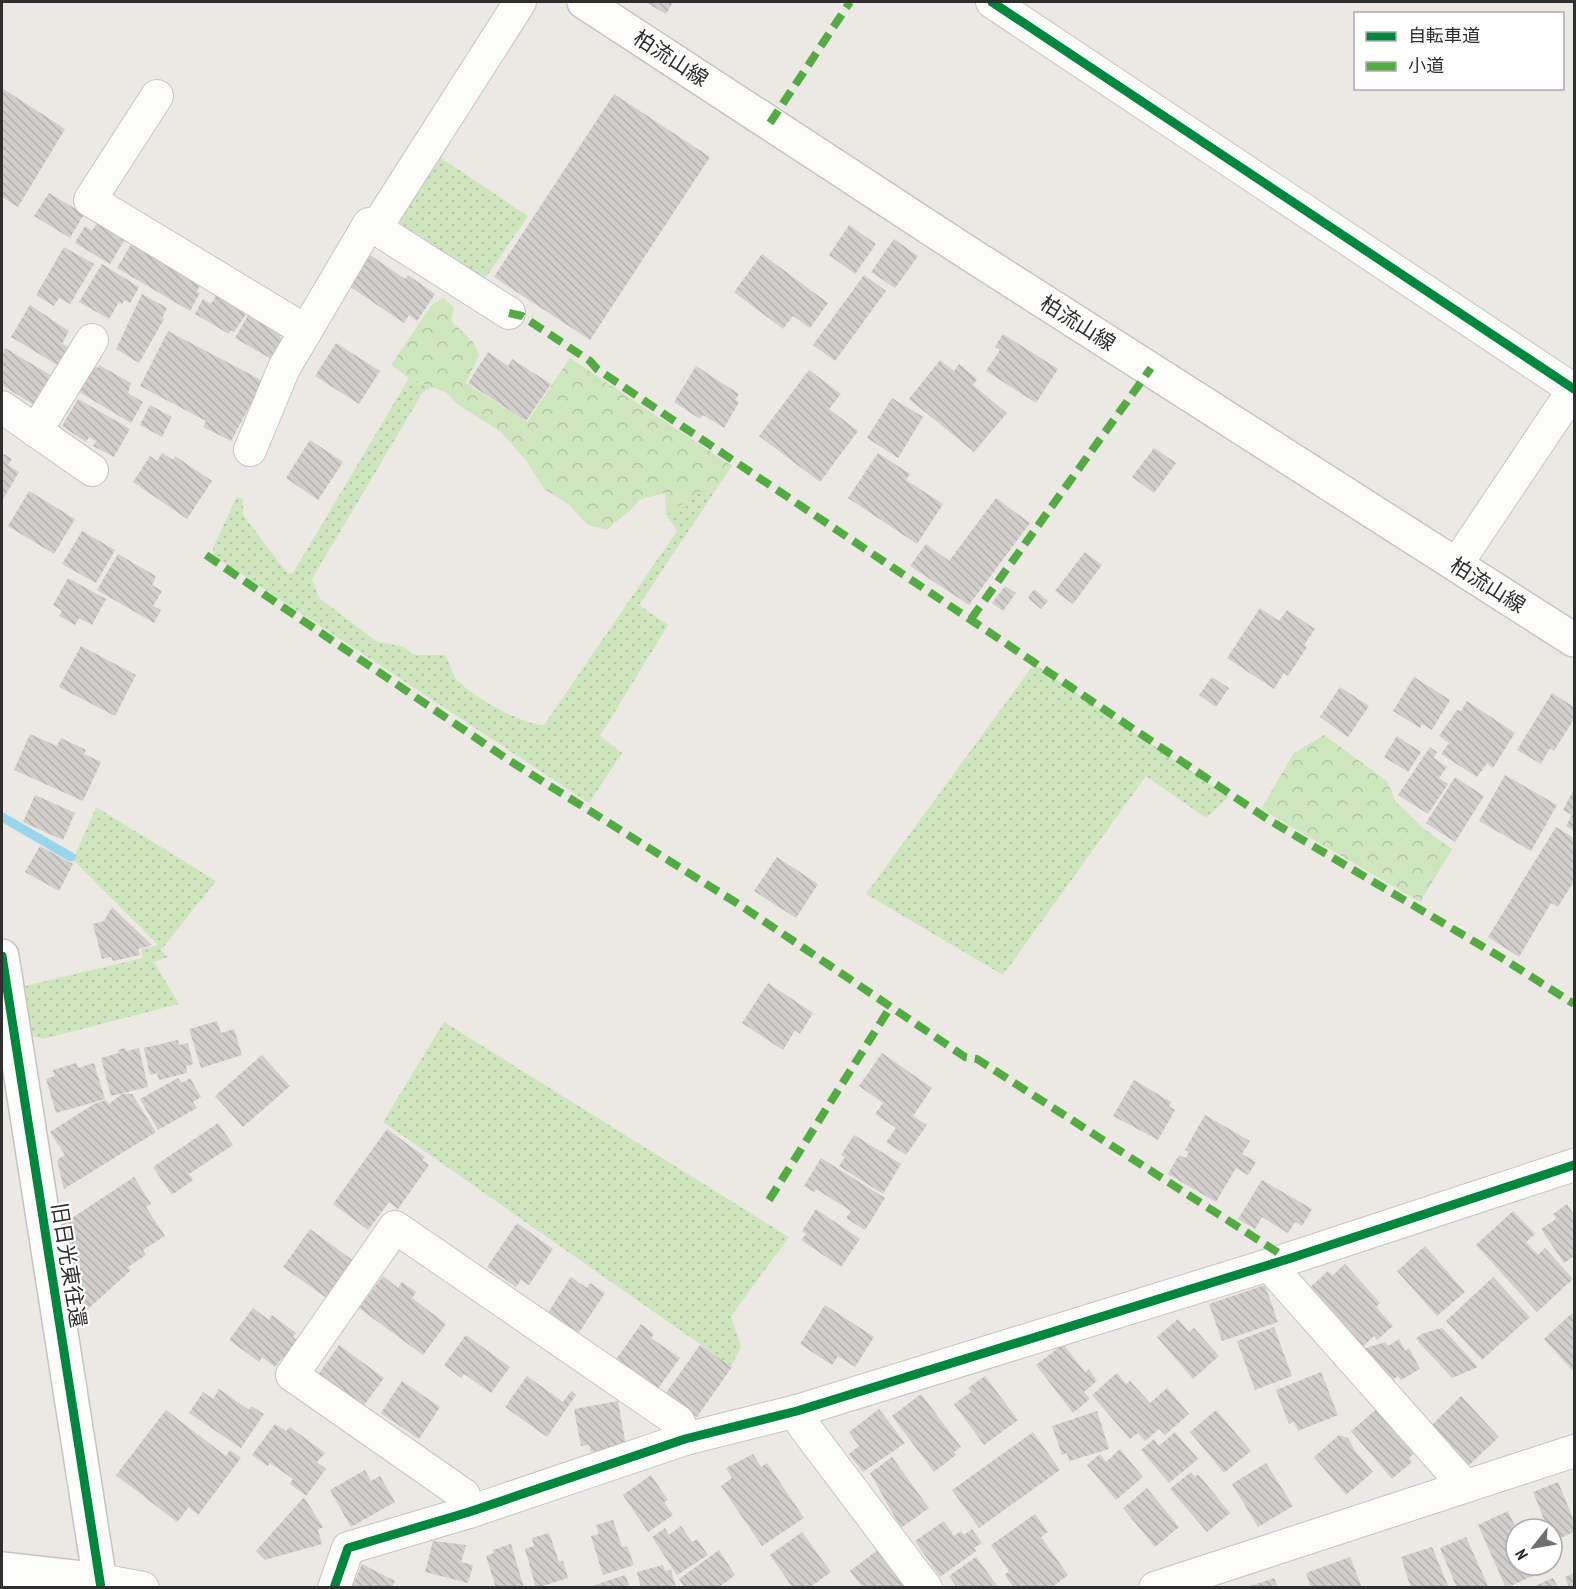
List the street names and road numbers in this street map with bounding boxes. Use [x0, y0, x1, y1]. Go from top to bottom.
street label: 柏流山線 [628, 24, 714, 92]
street label: 柏流山線 [1035, 289, 1121, 357]
street label: 柏流山線 [1445, 551, 1531, 619]
street label: 旧日光東往還 [46, 1201, 92, 1329]

